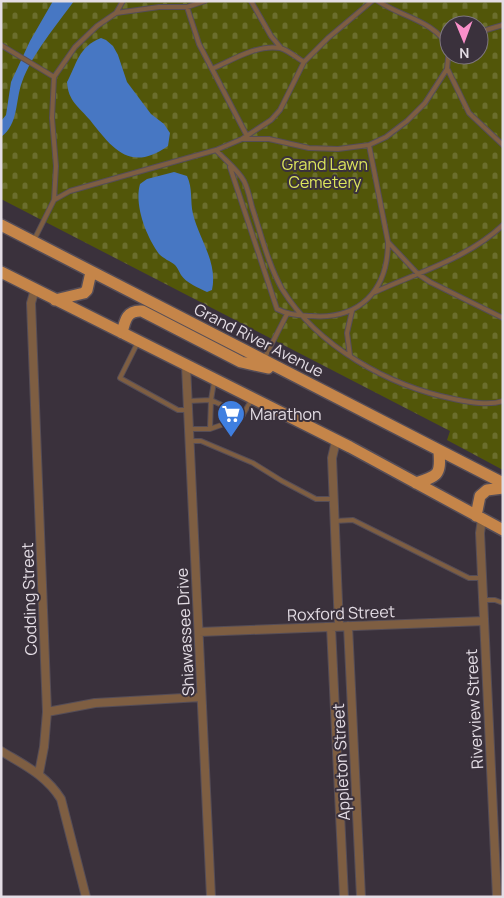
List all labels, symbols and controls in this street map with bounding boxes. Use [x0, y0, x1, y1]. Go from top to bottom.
north arrow [439, 15, 489, 65]
text: N [459, 44, 469, 63]
park label: Grand Lawn Cemetery [282, 153, 368, 193]
street label: Grand River Avenue [191, 298, 327, 382]
supermarket icon: Marathon [216, 399, 246, 438]
place label: Marathon [250, 403, 322, 425]
street label: Codding Street [16, 542, 42, 656]
street label: Shiawassee Drive [171, 567, 199, 697]
street label: Roxford Street [287, 600, 395, 626]
street label: Riverview Street [460, 648, 488, 770]
street label: Appleton Street [327, 703, 355, 821]

